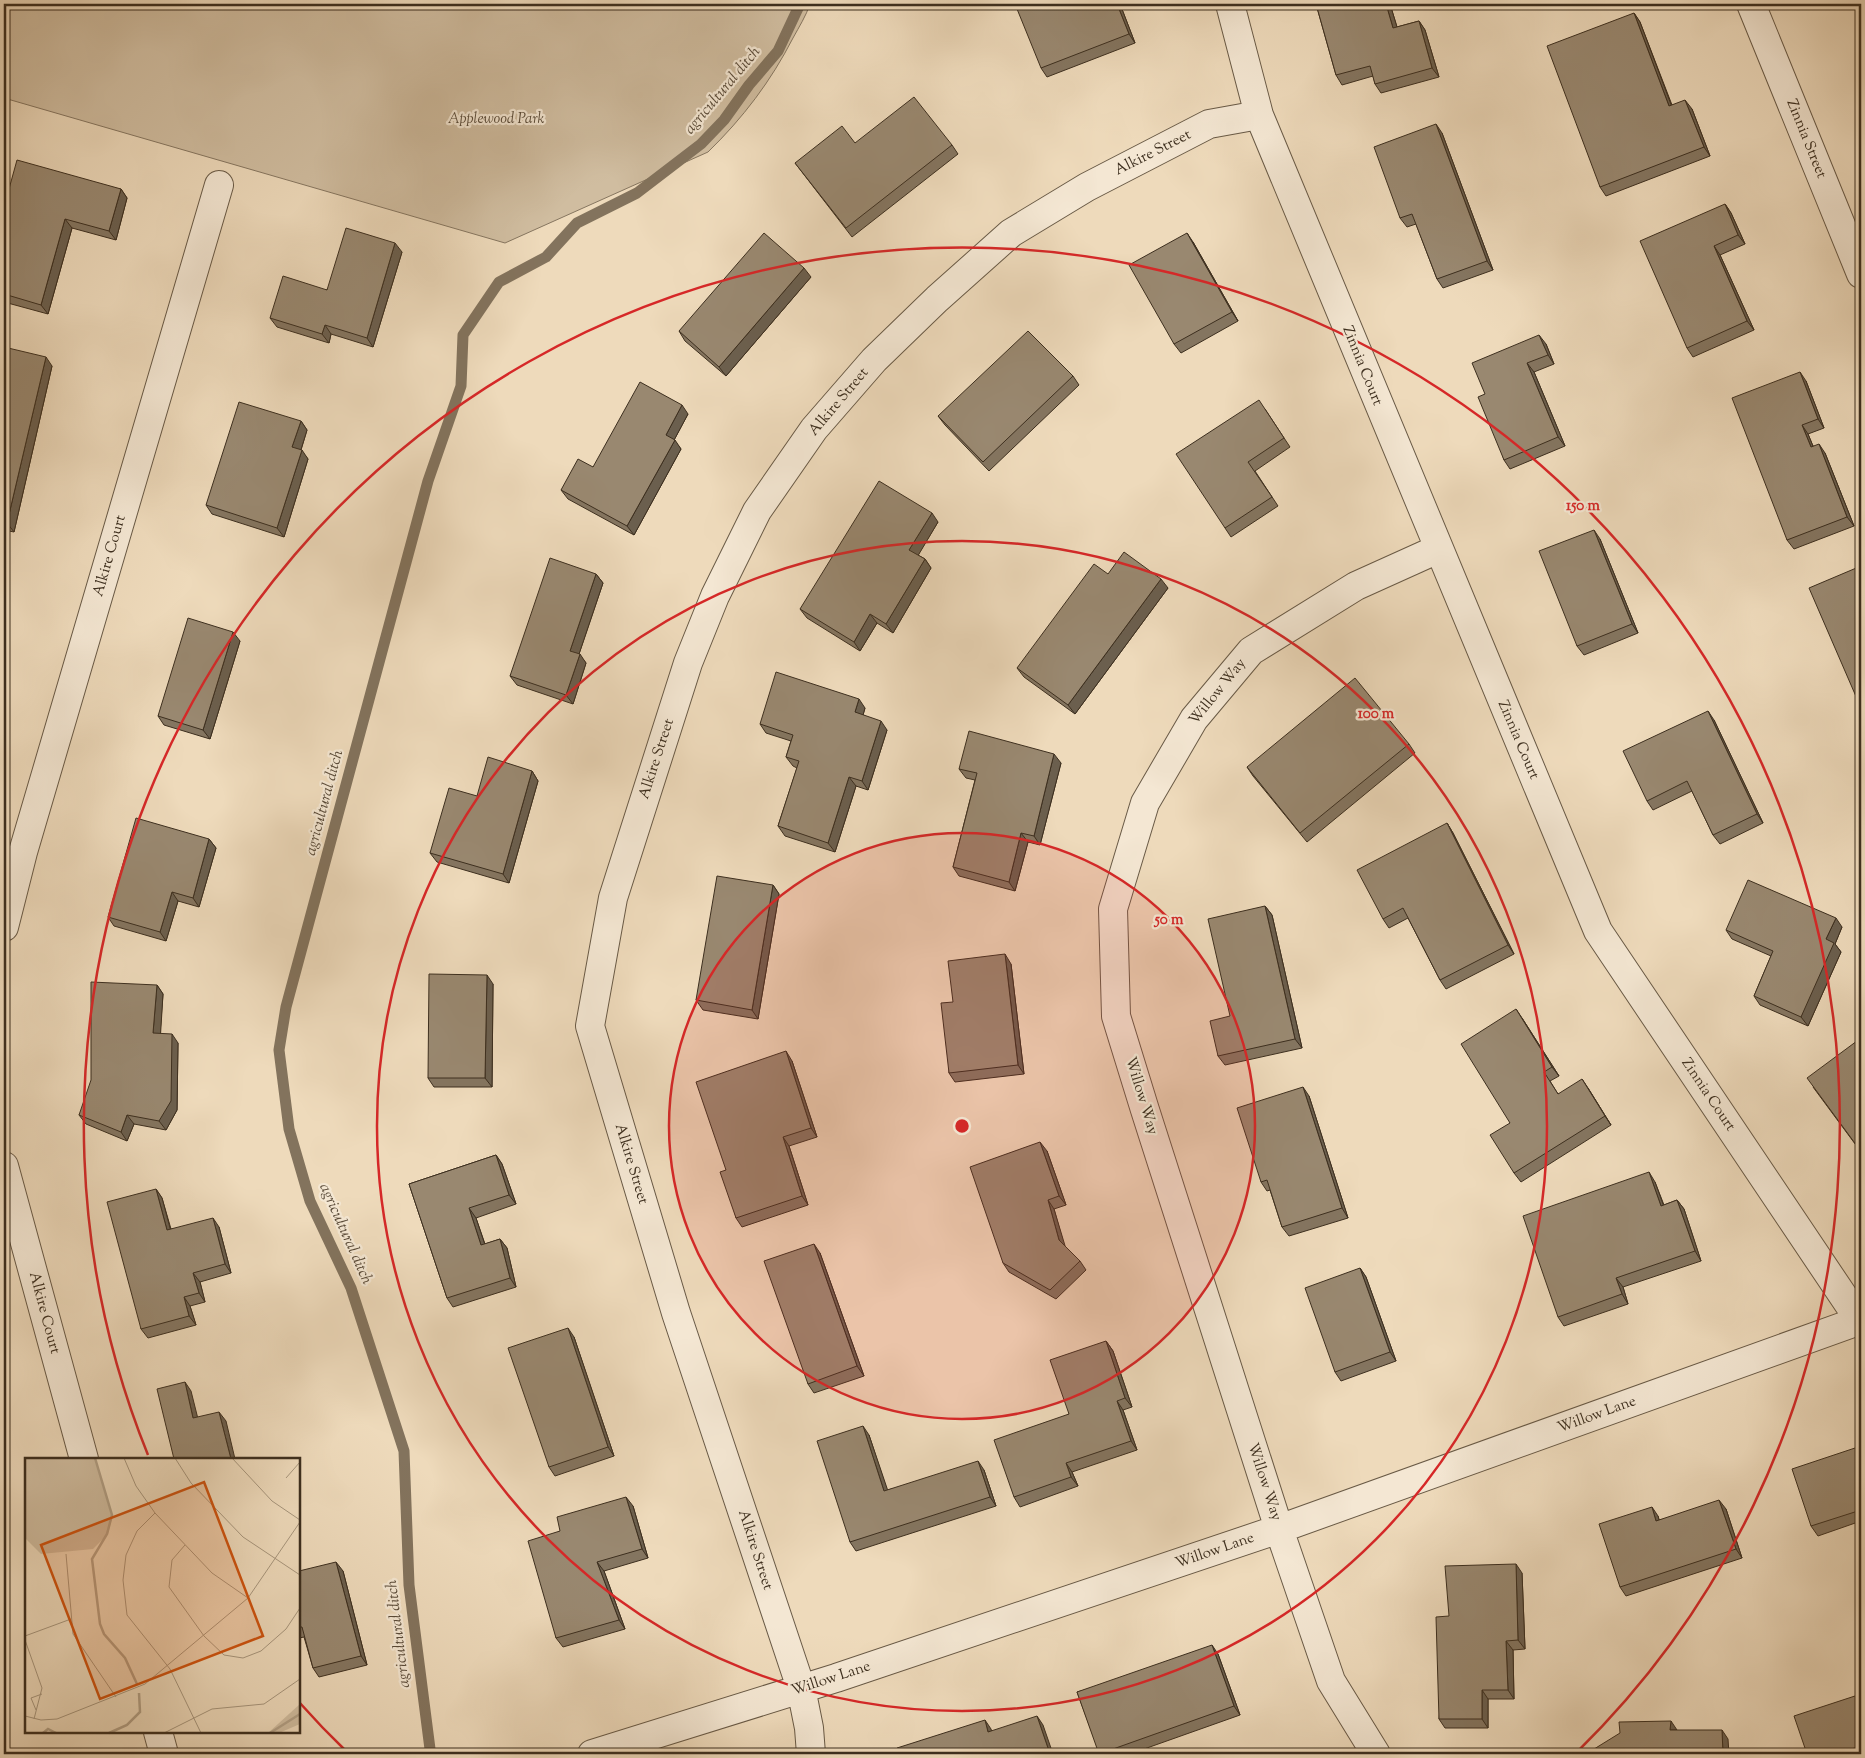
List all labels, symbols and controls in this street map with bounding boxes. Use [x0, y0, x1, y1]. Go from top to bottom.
water label: agricultural ditch [679, 42, 767, 140]
street label: Zinnia Street [1781, 96, 1831, 182]
park label: Applewood Park [448, 109, 544, 130]
street label: Alkire Street [1111, 125, 1195, 181]
street label: Zinnia Court [1337, 323, 1387, 409]
street label: Alkire Street [804, 363, 874, 441]
text: 150 m [1566, 496, 1600, 517]
street label: Alkire Court [88, 513, 132, 599]
street label: Willow Way [1185, 654, 1252, 730]
street label: Zinnia Court [1492, 697, 1544, 783]
text: 100 m [1358, 704, 1395, 725]
street label: Alkire Street [634, 716, 680, 802]
water label: agricultural ditch [300, 747, 350, 858]
text: 50 m [1154, 910, 1184, 931]
street label: Willow Way [1119, 1054, 1163, 1138]
street label: Zinnia Court [1676, 1054, 1740, 1136]
centre of rings [953, 1117, 971, 1135]
street label: Alkire Street [609, 1121, 653, 1207]
water label: agricultural ditch [312, 1180, 378, 1289]
street label: Alkire Court [23, 1270, 65, 1356]
street label: Willow Lane [1555, 1391, 1639, 1439]
street label: Willow Way [1242, 1441, 1287, 1524]
inset map [25, 1458, 300, 1733]
street label: Alkire Street [732, 1507, 778, 1593]
street label: Willow Lane [1173, 1528, 1257, 1574]
water label: agricultural ditch [381, 1578, 417, 1689]
street label: Willow Lane [789, 1656, 873, 1702]

